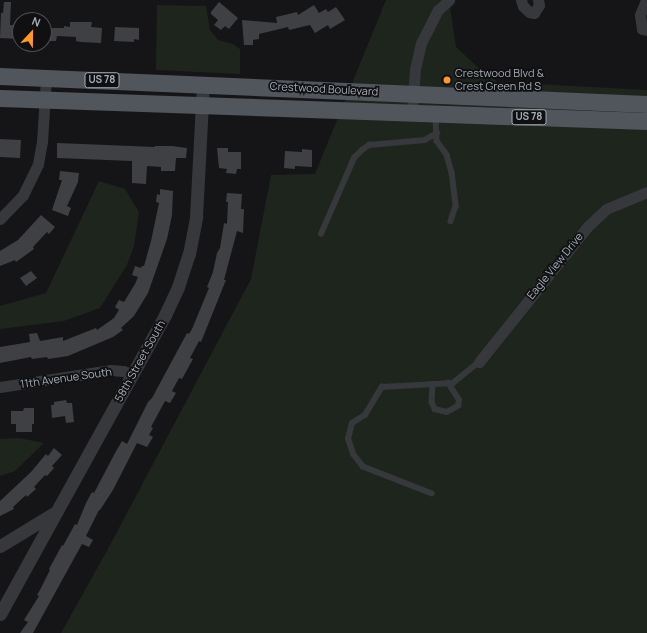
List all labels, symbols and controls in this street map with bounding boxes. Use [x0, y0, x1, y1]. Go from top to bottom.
north arrow [12, 12, 52, 52]
text: N [30, 13, 43, 30]
place label: Crestwood Blvd & Crest Green Rd S [455, 67, 544, 93]
road number: US 78 [84, 72, 120, 88]
marker: Crestwood Blvd & Crest Green Rd S [442, 75, 452, 85]
street label: Crestwood Boulevard [269, 80, 379, 98]
road number: US 78 [511, 109, 547, 125]
street label: Eagle View Drive [524, 230, 586, 302]
street label: 58th Street South [112, 318, 168, 404]
street label: 11th Avenue South [19, 365, 113, 391]

